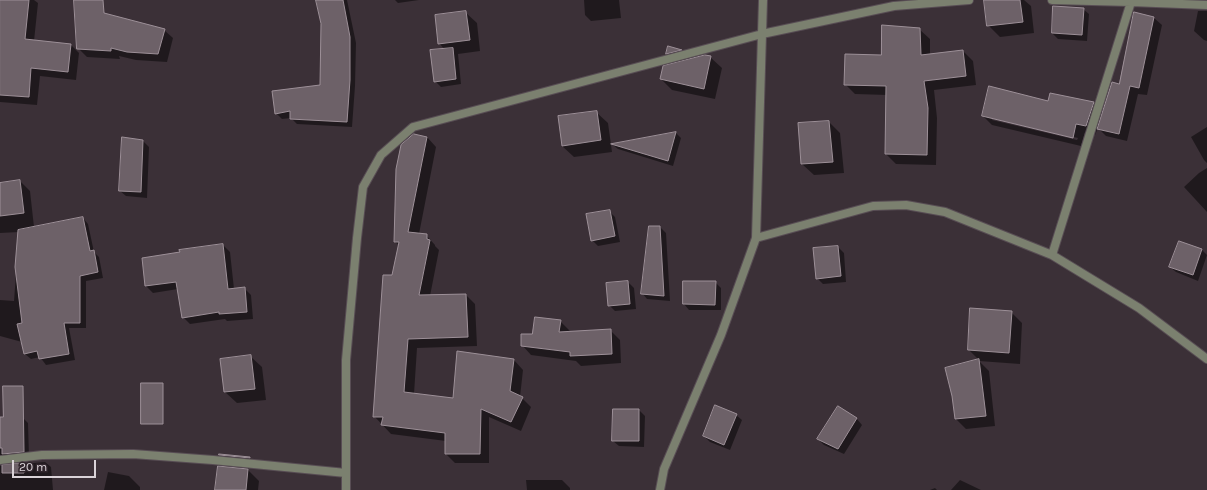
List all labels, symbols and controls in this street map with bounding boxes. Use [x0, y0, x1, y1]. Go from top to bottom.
scale bar [14, 452, 98, 478]
text: 20 m [19, 460, 47, 474]

